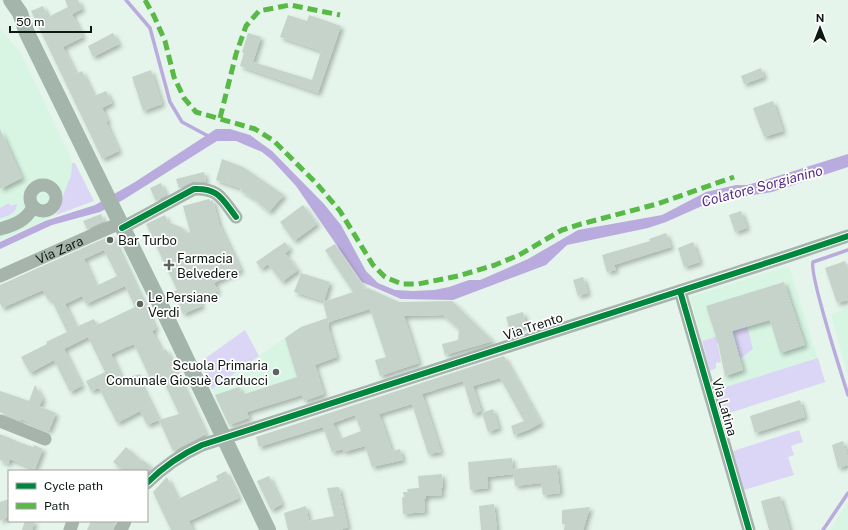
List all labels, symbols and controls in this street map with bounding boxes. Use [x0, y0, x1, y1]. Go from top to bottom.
scale bar [10, 8, 91, 34]
north arrow [800, 8, 840, 48]
text: N [816, 12, 824, 24]
text: 50 m [16, 15, 44, 29]
water label: Colatore Sorgianino [700, 162, 825, 210]
street label: Via Zara [34, 233, 86, 267]
place label: Bar Turbo [118, 233, 177, 248]
marker: Bar Turbo [105, 235, 115, 245]
place label: Farmacia Belvedere [177, 251, 238, 281]
marker: Farmacia Belvedere [164, 260, 174, 270]
place label: Le Persiane Verdi [148, 290, 218, 320]
marker: Le Persiane Verdi [135, 299, 145, 309]
street label: Via Trento [502, 310, 565, 343]
place label: Scuola Primaria Comunale Giosuè Carducci [106, 358, 268, 388]
marker: Scuola Primaria Comunale Giosuè Carducci [271, 367, 281, 377]
street label: Via Latina [709, 376, 740, 438]
legend [8, 470, 148, 522]
text: Cycle path [44, 479, 103, 493]
text: Path [44, 499, 70, 513]

